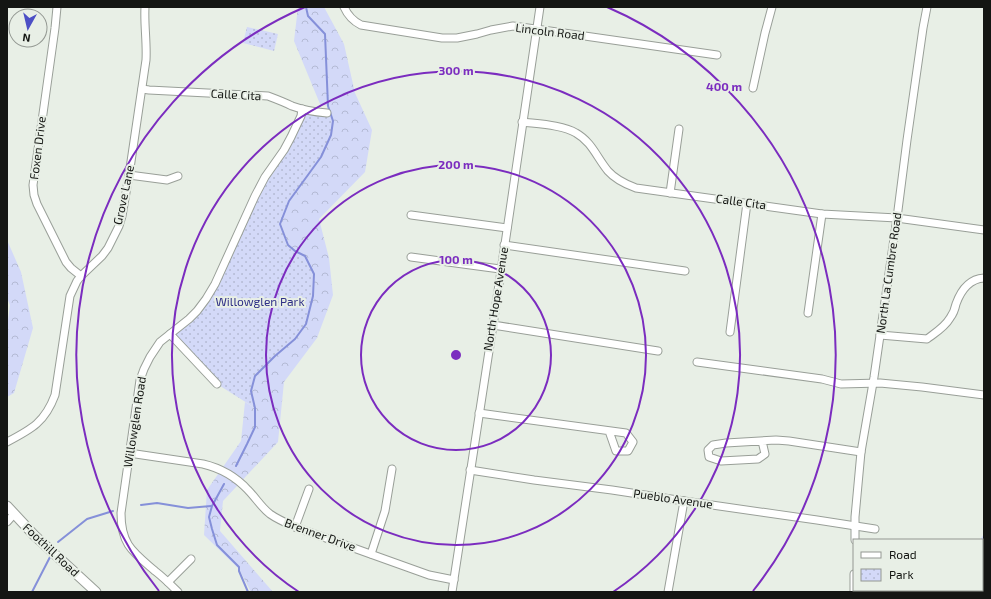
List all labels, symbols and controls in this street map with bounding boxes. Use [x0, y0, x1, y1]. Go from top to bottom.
north arrow [8, 8, 48, 48]
street label: Lincoln Road [515, 20, 585, 42]
text: N [22, 31, 31, 45]
text: 300 m [438, 63, 474, 77]
text: 400 m [706, 79, 742, 93]
street label: Calle Cita [210, 86, 262, 102]
street label: Foxen Drive [26, 115, 48, 180]
text: 200 m [438, 157, 474, 171]
street label: Grove Lane [110, 164, 136, 226]
street label: Calle Cita [715, 191, 767, 211]
street label: North La Cumbre Road [873, 211, 903, 334]
street label: North Hope Avenue [480, 246, 510, 352]
text: 100 m [439, 252, 473, 266]
park label: Willowglen Park [215, 294, 305, 308]
centre of rings [449, 348, 463, 362]
street label: Willowglen Road [120, 375, 148, 468]
street label: Pueblo Avenue [632, 485, 714, 511]
street label: Brenner Drive [283, 515, 358, 553]
street label: Foothill Road [21, 520, 83, 579]
legend [853, 539, 983, 591]
text: Road [889, 547, 917, 561]
text: Park [889, 567, 914, 581]

